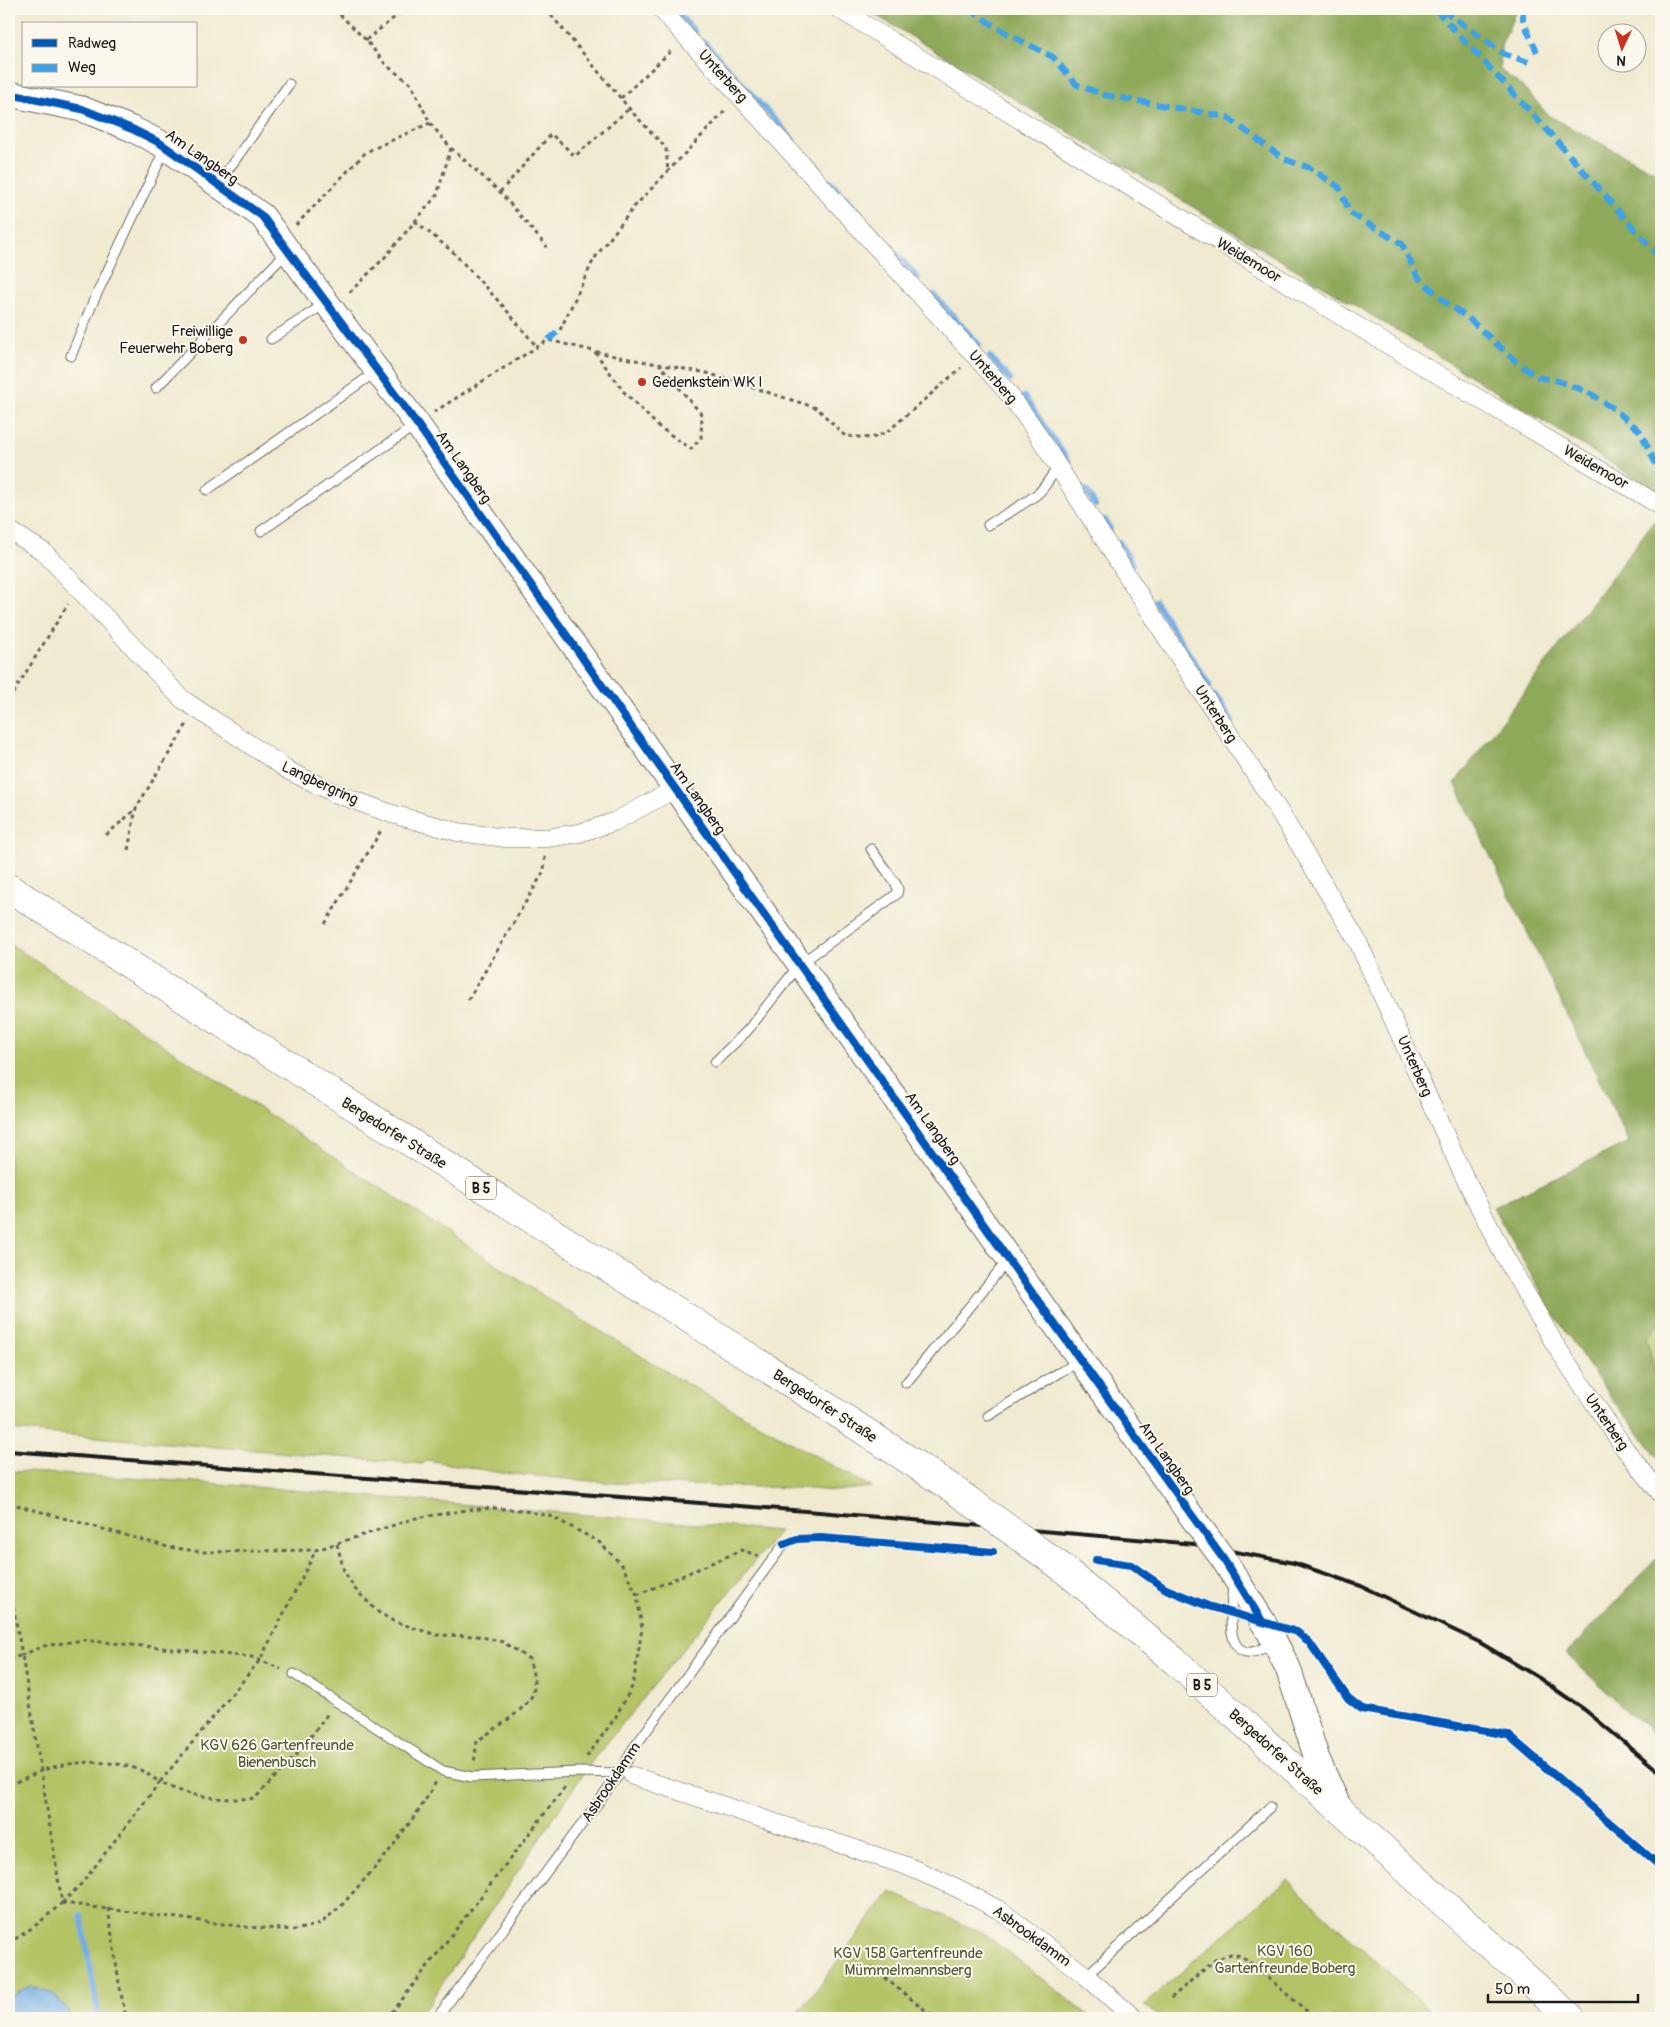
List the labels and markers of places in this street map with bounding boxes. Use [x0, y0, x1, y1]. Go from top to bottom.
place label: Freiwillige Feuerwehr Boberg [119, 322, 234, 358]
marker: Freiwillige Feuerwehr Boberg [237, 334, 249, 346]
place label: Gedenkstein WK I [652, 373, 762, 392]
marker: Gedenkstein WK I [636, 376, 648, 388]

